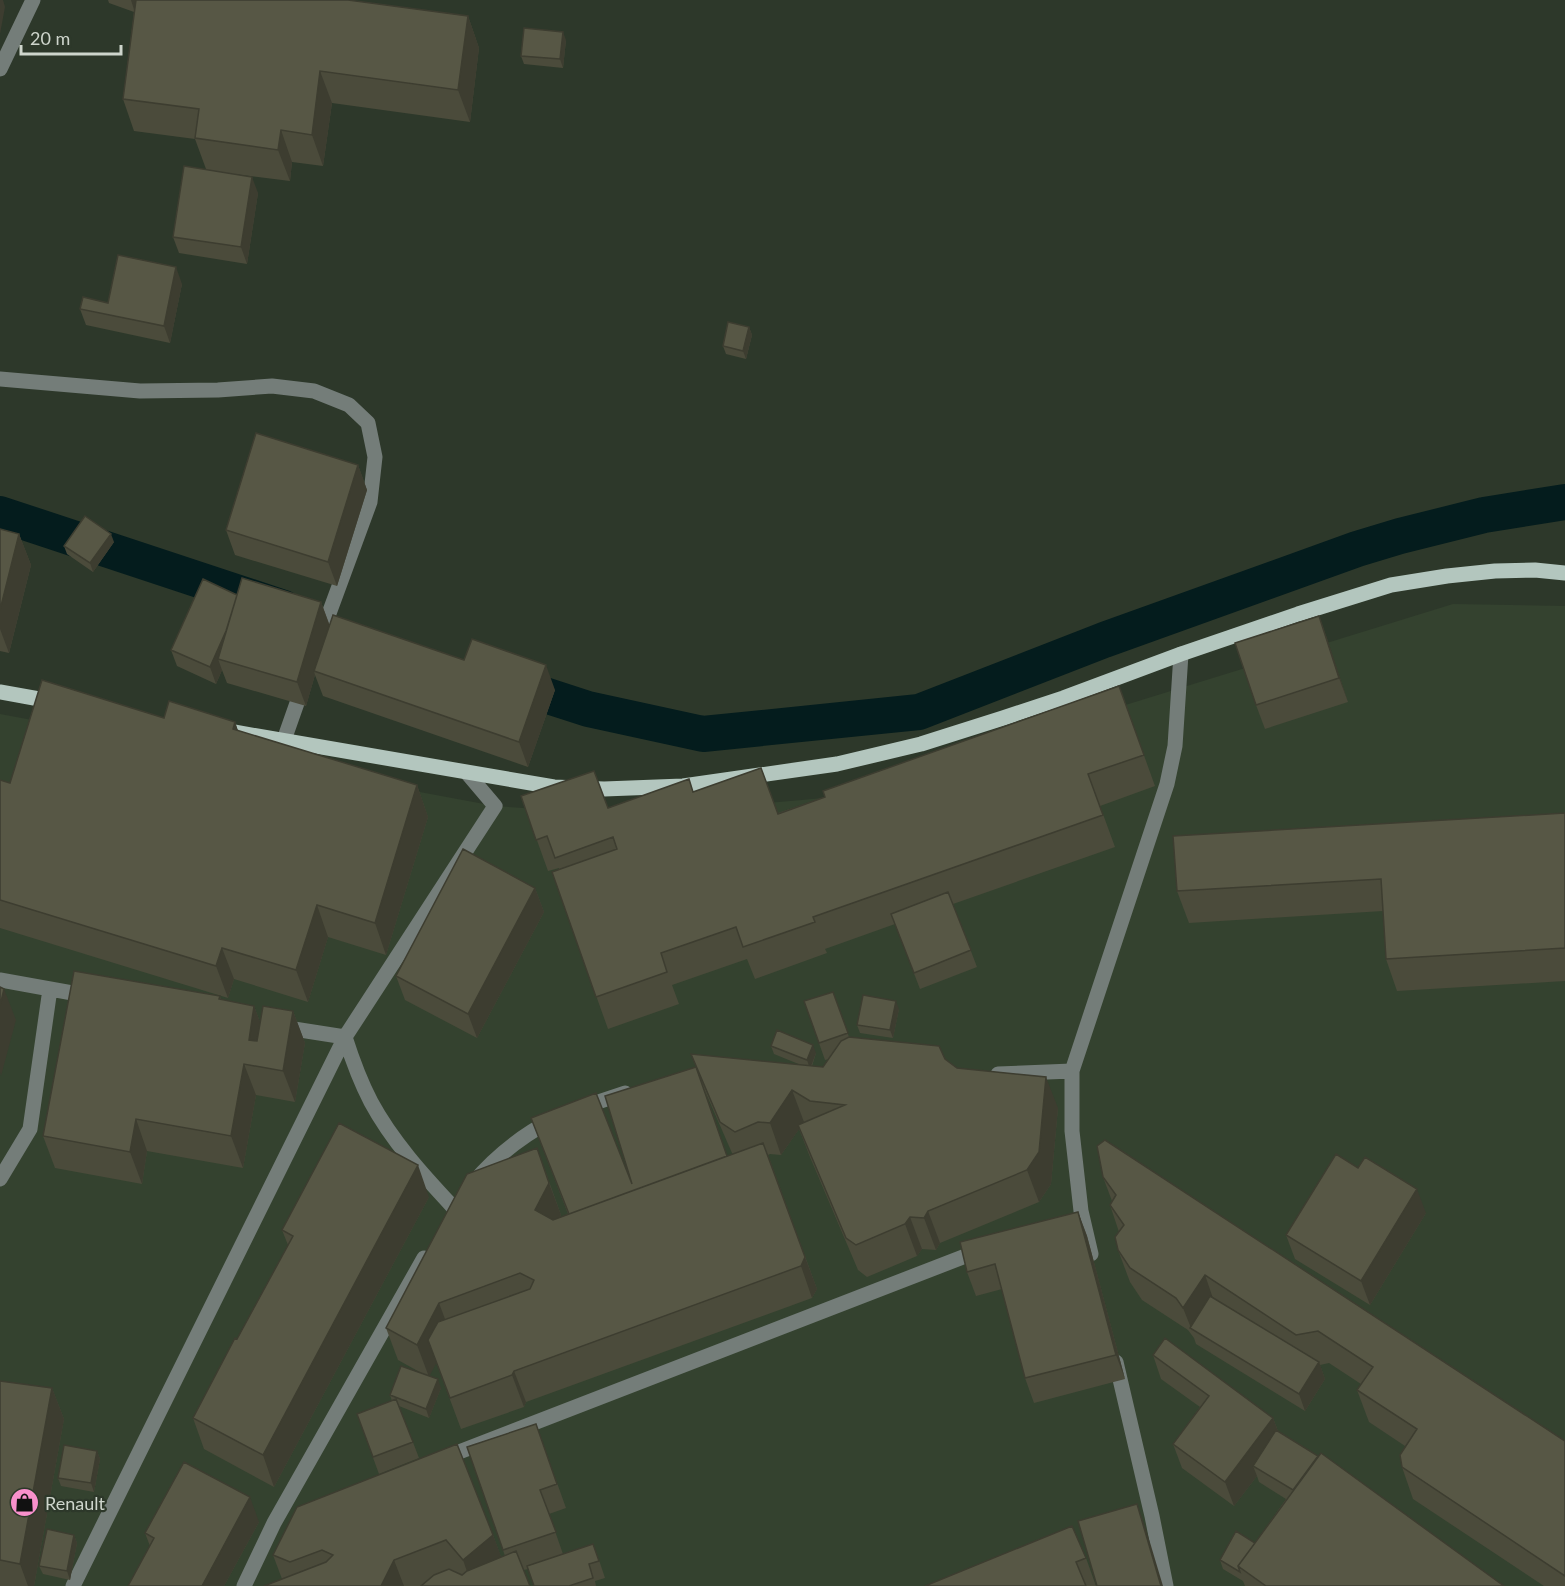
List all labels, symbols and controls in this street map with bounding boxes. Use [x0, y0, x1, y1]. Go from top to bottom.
scale bar [21, 18, 122, 56]
text: 20 m [30, 27, 70, 49]
shop icon: Renault [8, 1487, 40, 1519]
place label: Renault [45, 1492, 105, 1514]

